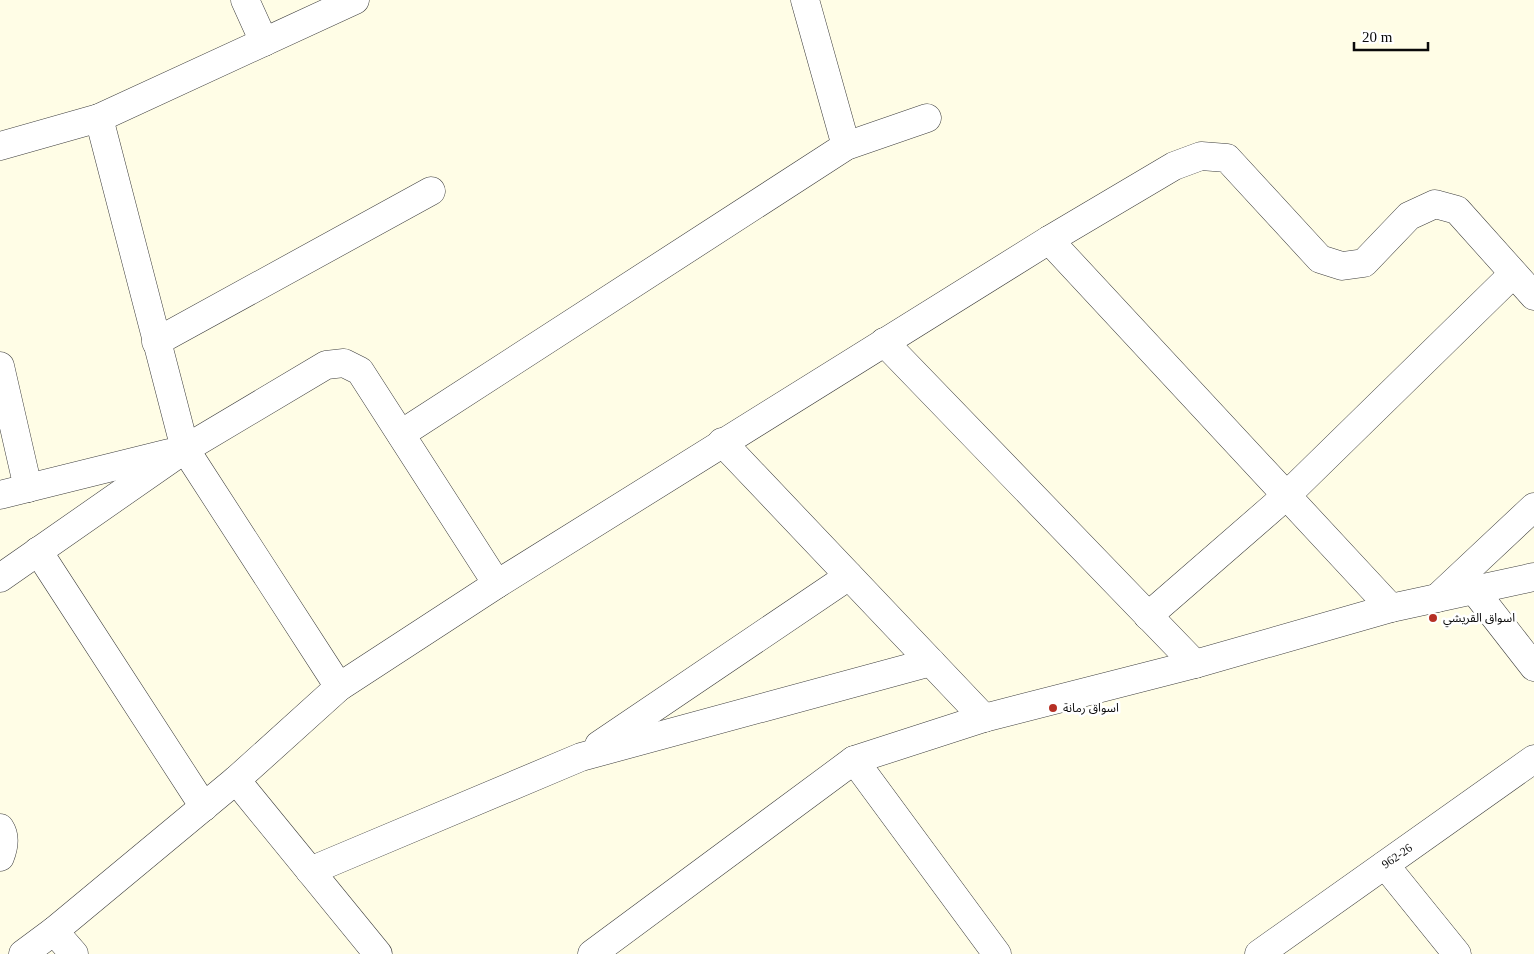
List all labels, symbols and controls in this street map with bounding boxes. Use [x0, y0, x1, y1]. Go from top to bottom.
scale bar [1354, 20, 1428, 52]
text: 20 m [1362, 29, 1393, 45]
place label: اسواق القريشي [1443, 611, 1515, 628]
marker: اسواق القريشي [1427, 612, 1439, 624]
place label: اسواق رمانة [1063, 701, 1119, 715]
marker: اسواق رمانة [1047, 702, 1059, 714]
street label: 962-26 [1379, 841, 1415, 871]

